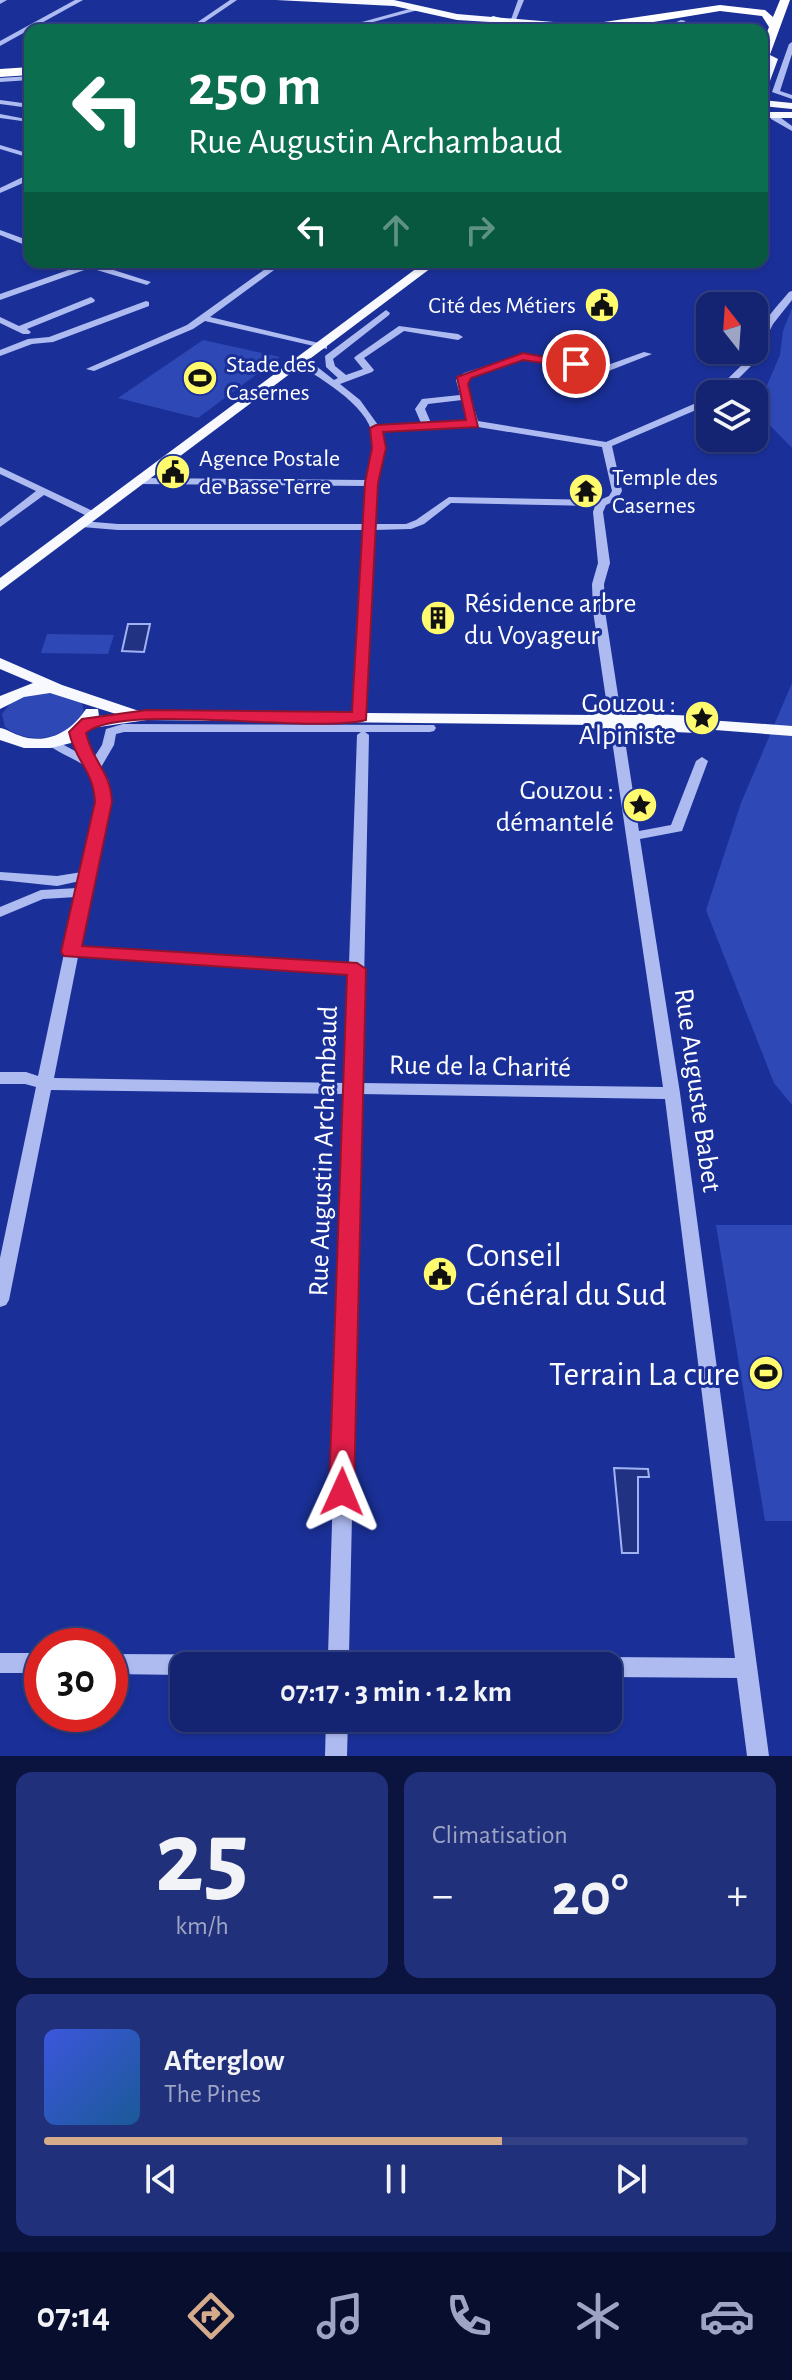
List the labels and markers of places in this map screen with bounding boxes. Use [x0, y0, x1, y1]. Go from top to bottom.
public building icon: Cité des Métiers [583, 286, 621, 324]
place label: Cité des Métiers [428, 294, 576, 318]
pin [542, 330, 610, 398]
place label: Stade des Casernes [226, 353, 316, 405]
sports icon: Stade des Casernes [181, 359, 219, 397]
place label: Agence Postale de Basse Terre [199, 447, 340, 499]
public building icon: Agence Postale de Basse Terre [154, 453, 192, 491]
place label: Temple des Casernes [612, 466, 718, 518]
temple icon: Temple des Casernes [567, 472, 605, 510]
place label: Résidence arbre du Voyageur [464, 590, 637, 650]
building icon: Résidence arbre du Voyageur [419, 599, 457, 637]
place label: Gouzou : Alpiniste [579, 690, 676, 750]
place icon: Gouzou : Alpiniste [683, 699, 721, 737]
place label: Gouzou : démantelé [496, 777, 614, 837]
place icon: Gouzou : démantelé [621, 786, 659, 824]
place label: Conseil Général du Sud [466, 1239, 667, 1312]
public building icon: Conseil Général du Sud [421, 1255, 459, 1293]
sports icon: Terrain La cure [747, 1354, 785, 1392]
place label: Terrain La cure [549, 1358, 740, 1392]

